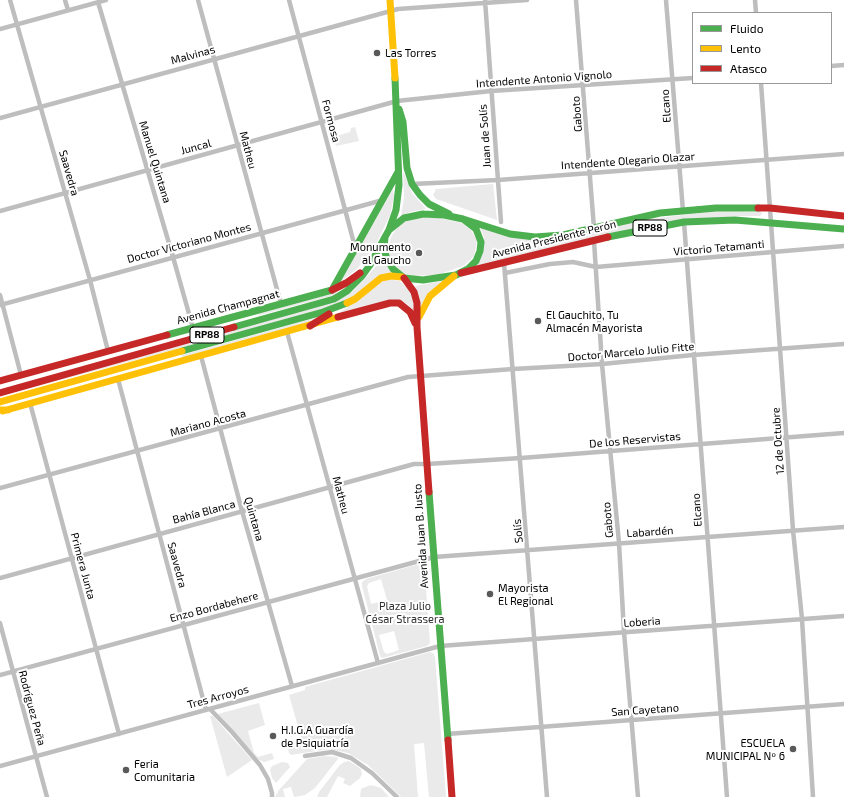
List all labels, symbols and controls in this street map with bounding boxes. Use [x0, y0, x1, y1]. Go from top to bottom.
legend [692, 12, 832, 84]
text: Fluido [730, 21, 764, 35]
text: Lento [730, 41, 761, 55]
street label: Malvinas [169, 43, 217, 67]
place label: Las Torres [385, 46, 436, 60]
marker: Las Torres [372, 48, 382, 58]
text: Atasco [730, 61, 767, 75]
street label: Intendente Antonio Vignolo [476, 68, 612, 90]
street label: Elcano [658, 89, 674, 123]
street label: Gaboto [569, 96, 585, 132]
street label: Formosa [319, 98, 343, 144]
street label: Juan de Solís [476, 104, 494, 168]
street label: Manuel Quintana [136, 119, 174, 205]
street label: Matheu [237, 130, 259, 170]
street label: Juncal [179, 137, 213, 157]
street label: Saavedra [56, 149, 82, 197]
street label: Intendente Olegario Olazar [561, 150, 695, 172]
street label: Avenida Presidente Perón [491, 217, 617, 261]
street label: Doctor Victoriano Montes [126, 220, 252, 266]
road number: RP88 [633, 220, 667, 236]
street label: Victorio Tetamanti [673, 237, 765, 259]
place label: Monumento al Gaucho [350, 240, 411, 266]
marker: Monumento al Gaucho [414, 248, 424, 258]
street label: Avenida Champagnat [175, 287, 281, 327]
place label: El Gauchito, Tu Almacén Mayorista [546, 308, 642, 334]
marker: El Gauchito, Tu Almacén Mayorista [533, 316, 543, 326]
road number: RP88 [190, 327, 224, 343]
street label: Doctor Marcelo Julio Fitte [567, 340, 695, 364]
street label: Mariano Acosta [169, 407, 247, 439]
street label: 12 de Octubre [769, 407, 787, 475]
street label: De los Reservistas [589, 429, 681, 451]
street label: Matheu [330, 475, 352, 515]
street label: Avenida Juan B. Justo [411, 483, 431, 589]
street label: Elcano [689, 493, 705, 527]
street label: Quintana [241, 495, 267, 543]
street label: Bahía Blanca [171, 497, 237, 527]
street label: Gaboto [600, 502, 616, 538]
street label: Solís [510, 518, 526, 544]
street label: Labardén [626, 524, 674, 540]
street label: Primera Junta [68, 531, 98, 601]
street label: Saavedra [165, 541, 189, 589]
place label: Mayorista El Regional [498, 581, 553, 607]
street label: Enzo Bordabehere [168, 589, 260, 625]
marker: Mayorista El Regional [485, 589, 495, 599]
park label: Plaza Julio César Strassera [366, 599, 444, 625]
street label: Loberia [623, 614, 661, 630]
street label: Rodríguez Peña [16, 669, 48, 747]
street label: Tres Arroyos [186, 682, 250, 712]
street label: San Cayetano [611, 701, 679, 719]
place label: H.I.G.A Guardía de Psiquiatría [281, 723, 354, 749]
marker: H.I.G.A Guardía de Psiquiatría [268, 731, 278, 741]
place label: ESCUELA MUNICIPAL Nº 6 [706, 736, 785, 762]
marker: ESCUELA MUNICIPAL Nº 6 [788, 744, 798, 754]
place label: Feria Comunitaria [134, 757, 195, 783]
marker: Feria Comunitaria [121, 765, 131, 775]

